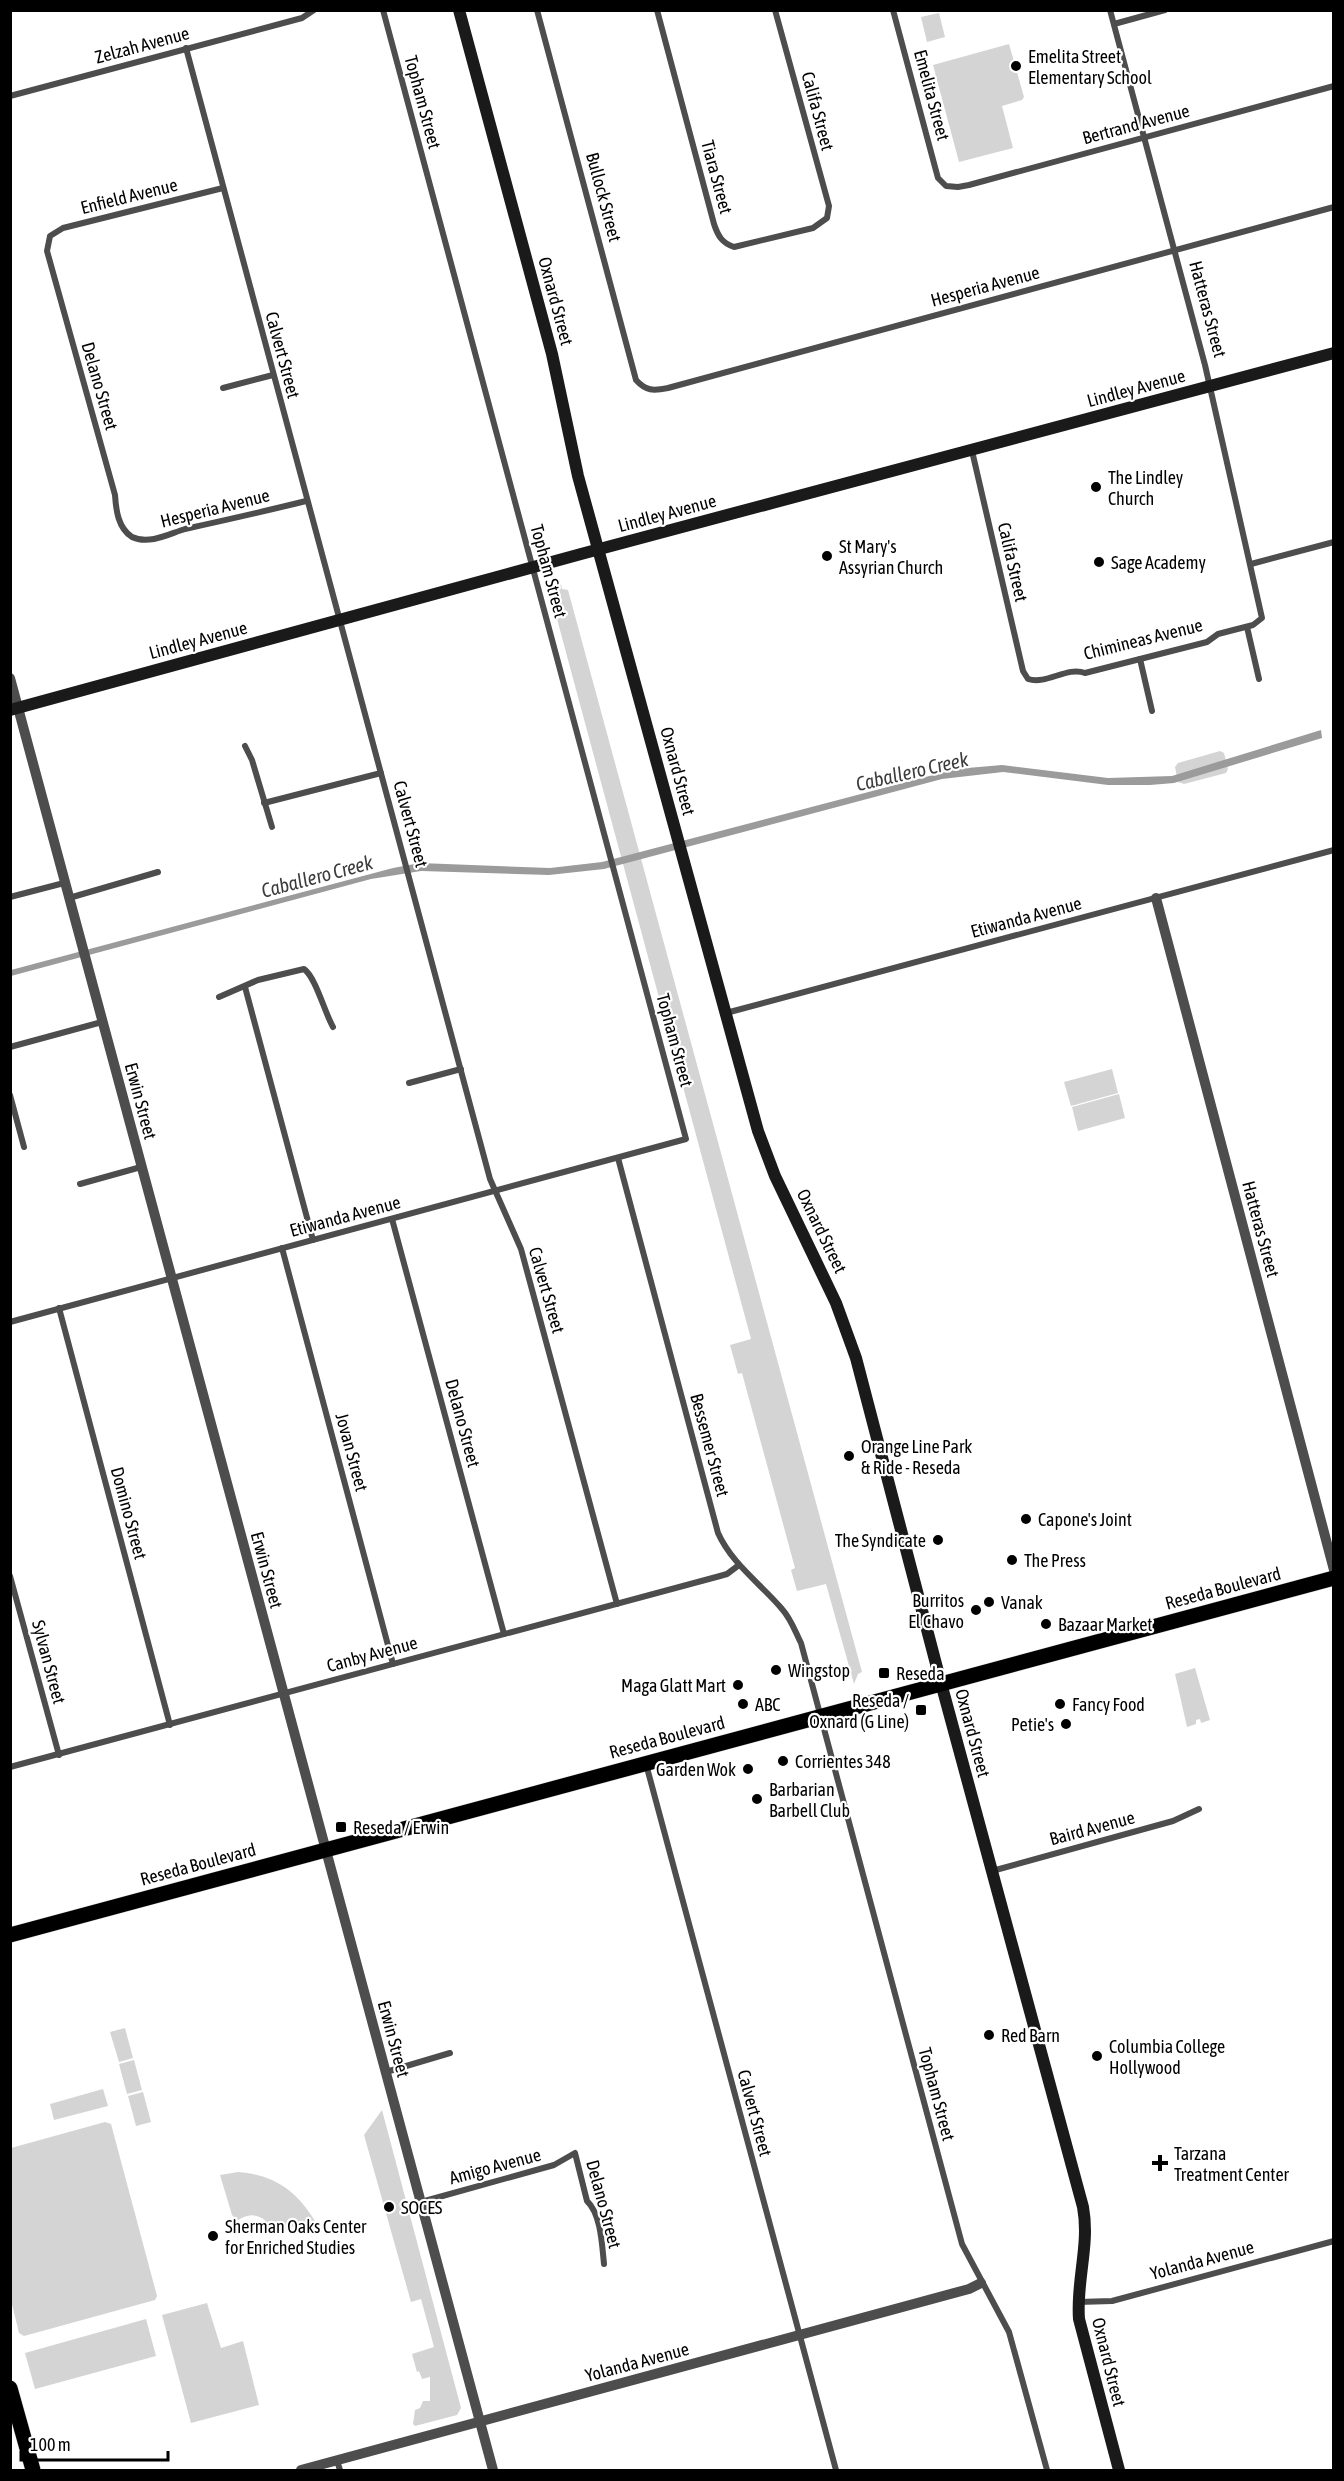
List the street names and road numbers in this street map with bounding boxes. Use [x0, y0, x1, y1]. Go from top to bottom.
street label: Zelzah Avenue [92, 22, 192, 68]
street label: Emelita Street [910, 47, 954, 143]
street label: Topham Street [400, 53, 446, 151]
street label: Califa Street [797, 69, 839, 153]
street label: Bertrand Avenue [1080, 100, 1192, 148]
street label: Tiara Street [697, 138, 737, 216]
street label: Bullock Street [582, 150, 626, 244]
street label: Enfield Avenue [78, 174, 180, 218]
street label: Oxnard Street [534, 254, 578, 348]
street label: Hatteras Street [1185, 259, 1231, 359]
street label: Hesperia Avenue [928, 261, 1042, 311]
street label: Calvert Street [261, 309, 305, 401]
street label: Delano Street [77, 340, 123, 432]
street label: Lindley Avenue [1085, 365, 1187, 411]
street label: Hesperia Avenue [158, 484, 272, 532]
street label: Lindley Avenue [616, 490, 718, 536]
street label: Califa Street [994, 520, 1032, 604]
street label: Topham Street [526, 522, 572, 620]
street label: Chimineas Avenue [1081, 614, 1205, 664]
street label: Lindley Avenue [147, 617, 249, 663]
street label: Oxnard Street [656, 724, 700, 818]
street label: Calvert Street [389, 778, 433, 870]
street label: Etiwanda Avenue [968, 892, 1084, 942]
street label: Topham Street [652, 991, 698, 1089]
street label: Erwin Street [121, 1060, 161, 1142]
street label: Hatteras Street [1238, 1179, 1284, 1279]
street label: Oxnard Street [793, 1186, 851, 1276]
street label: Etiwanda Avenue [287, 1191, 403, 1241]
street label: Calvert Street [525, 1244, 569, 1336]
street label: Delano Street [441, 1377, 485, 1469]
street label: Bessemer Street [686, 1391, 734, 1499]
street label: Jovan Street [331, 1410, 373, 1494]
street label: Domino Street [107, 1464, 151, 1562]
street label: Erwin Street [247, 1529, 287, 1611]
street label: Reseda Boulevard [1163, 1562, 1283, 1614]
street label: Sylvan Street [28, 1618, 70, 1706]
street label: Canby Avenue [324, 1632, 420, 1676]
street label: Oxnard Street [951, 1686, 995, 1780]
street label: Reseda Boulevard [607, 1711, 727, 1763]
street label: Baird Avenue [1047, 1807, 1137, 1849]
street label: Reseda Boulevard [138, 1838, 258, 1890]
street label: Erwin Street [374, 1998, 414, 2080]
street label: Topham Street [914, 2045, 960, 2143]
street label: Calvert Street [733, 2067, 777, 2159]
street label: Amigo Avenue [447, 2144, 543, 2188]
street label: Delano Street [582, 2158, 626, 2250]
street label: Yolanda Avenue [1148, 2236, 1256, 2284]
street label: Oxnard Street [1088, 2315, 1130, 2409]
street label: Yolanda Avenue [583, 2338, 691, 2386]

